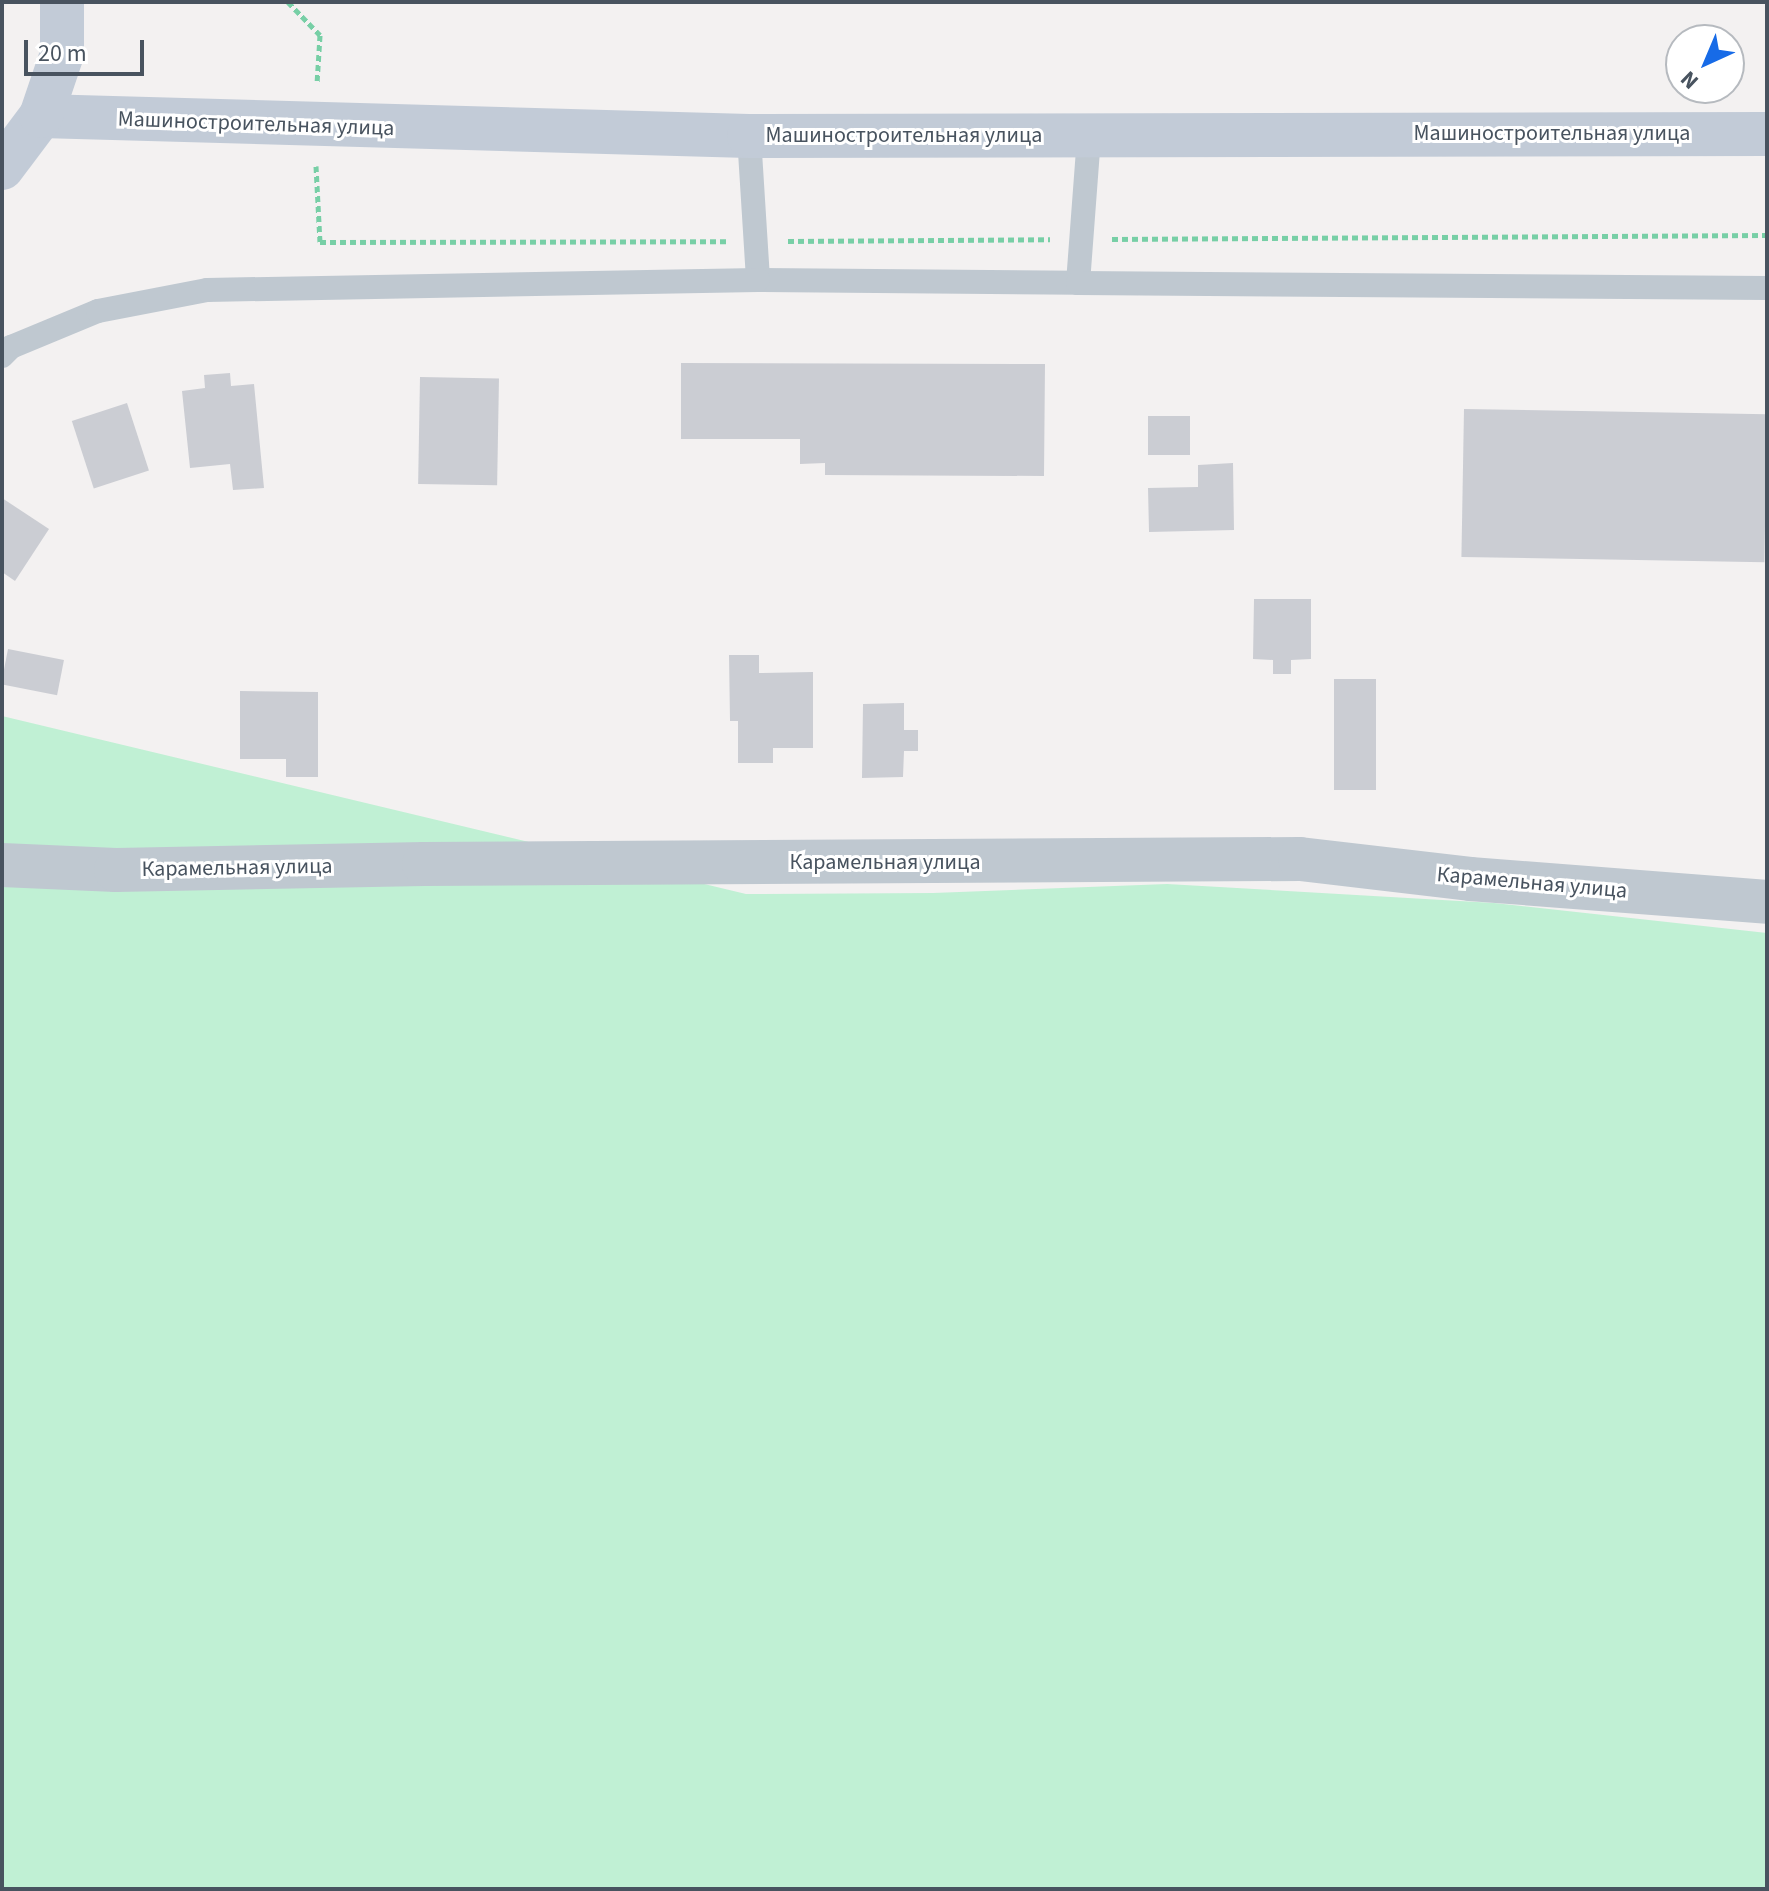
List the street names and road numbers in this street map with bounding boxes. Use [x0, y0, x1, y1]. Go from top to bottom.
street label: Машиностроительная улица [117, 106, 395, 142]
street label: Машиностроительная улица [1414, 121, 1690, 147]
street label: Машиностроительная улица [766, 123, 1042, 149]
street label: Карамельная улица [790, 850, 980, 876]
street label: Карамельная улица [141, 853, 333, 883]
street label: Карамельная улица [1436, 862, 1628, 904]

